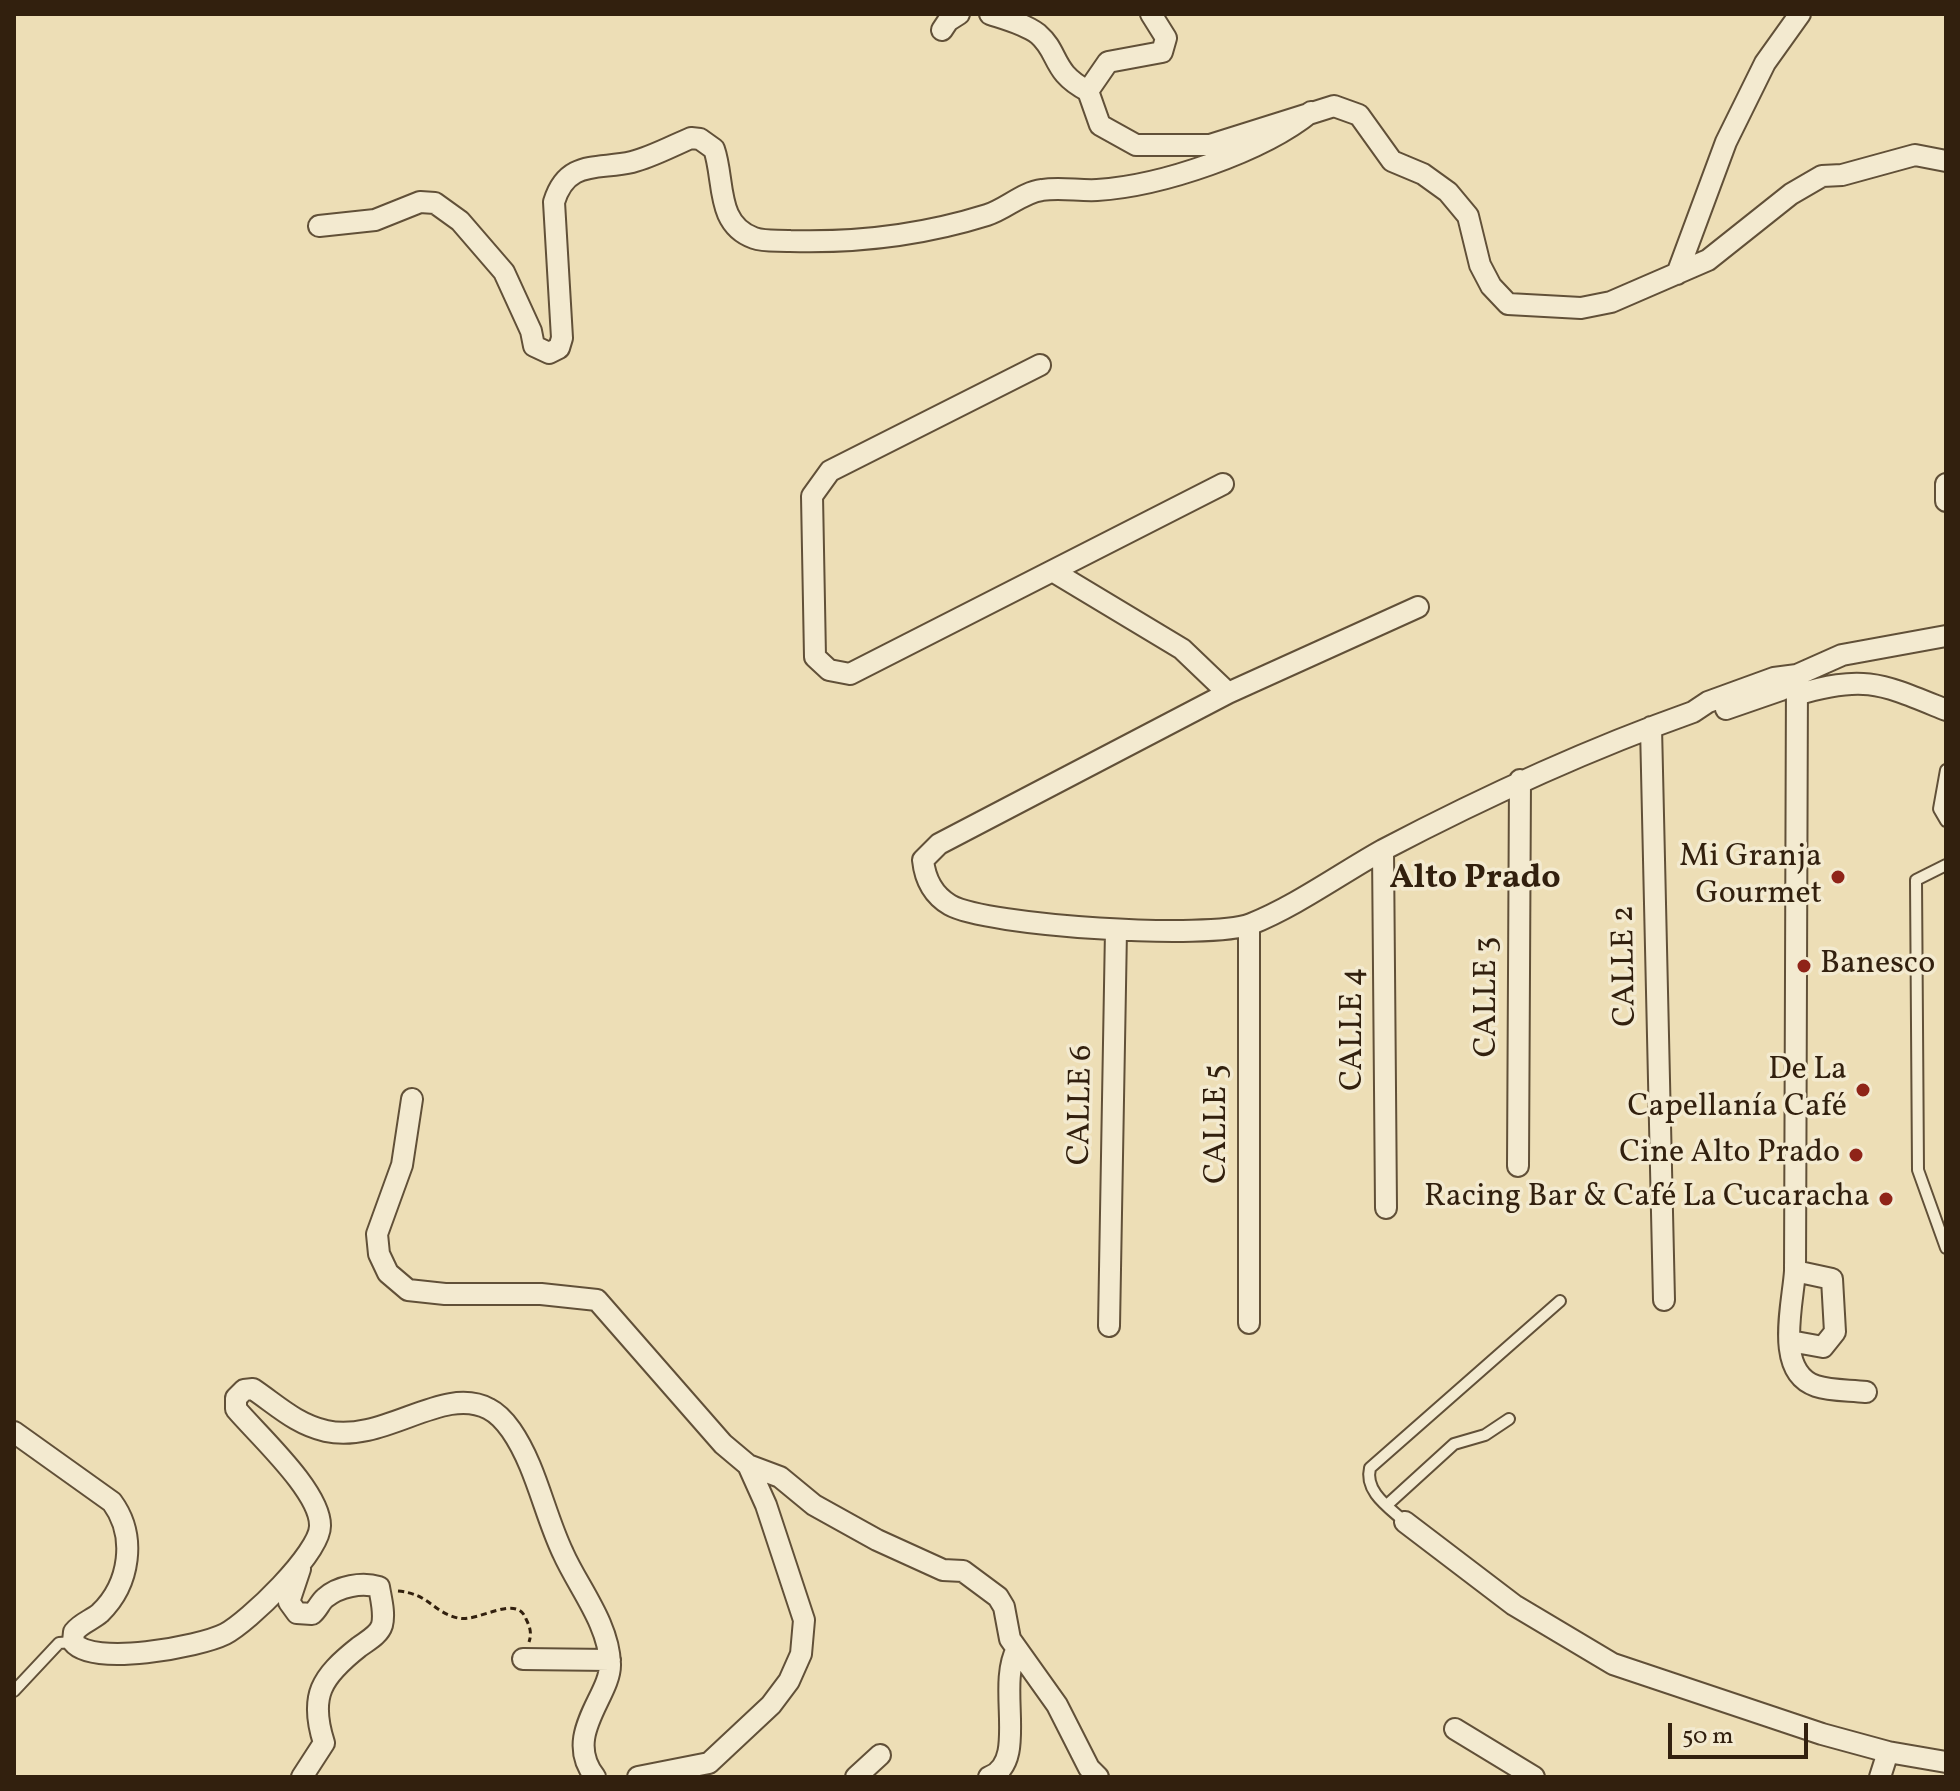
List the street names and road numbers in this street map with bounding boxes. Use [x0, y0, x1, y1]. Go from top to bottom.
street label: CALLE 2 [1607, 905, 1647, 1027]
street label: CALLE 3 [1470, 937, 1508, 1057]
street label: CALLE 4 [1336, 967, 1374, 1091]
street label: CALLE 6 [1063, 1044, 1103, 1166]
street label: CALLE 5 [1200, 1064, 1238, 1184]

